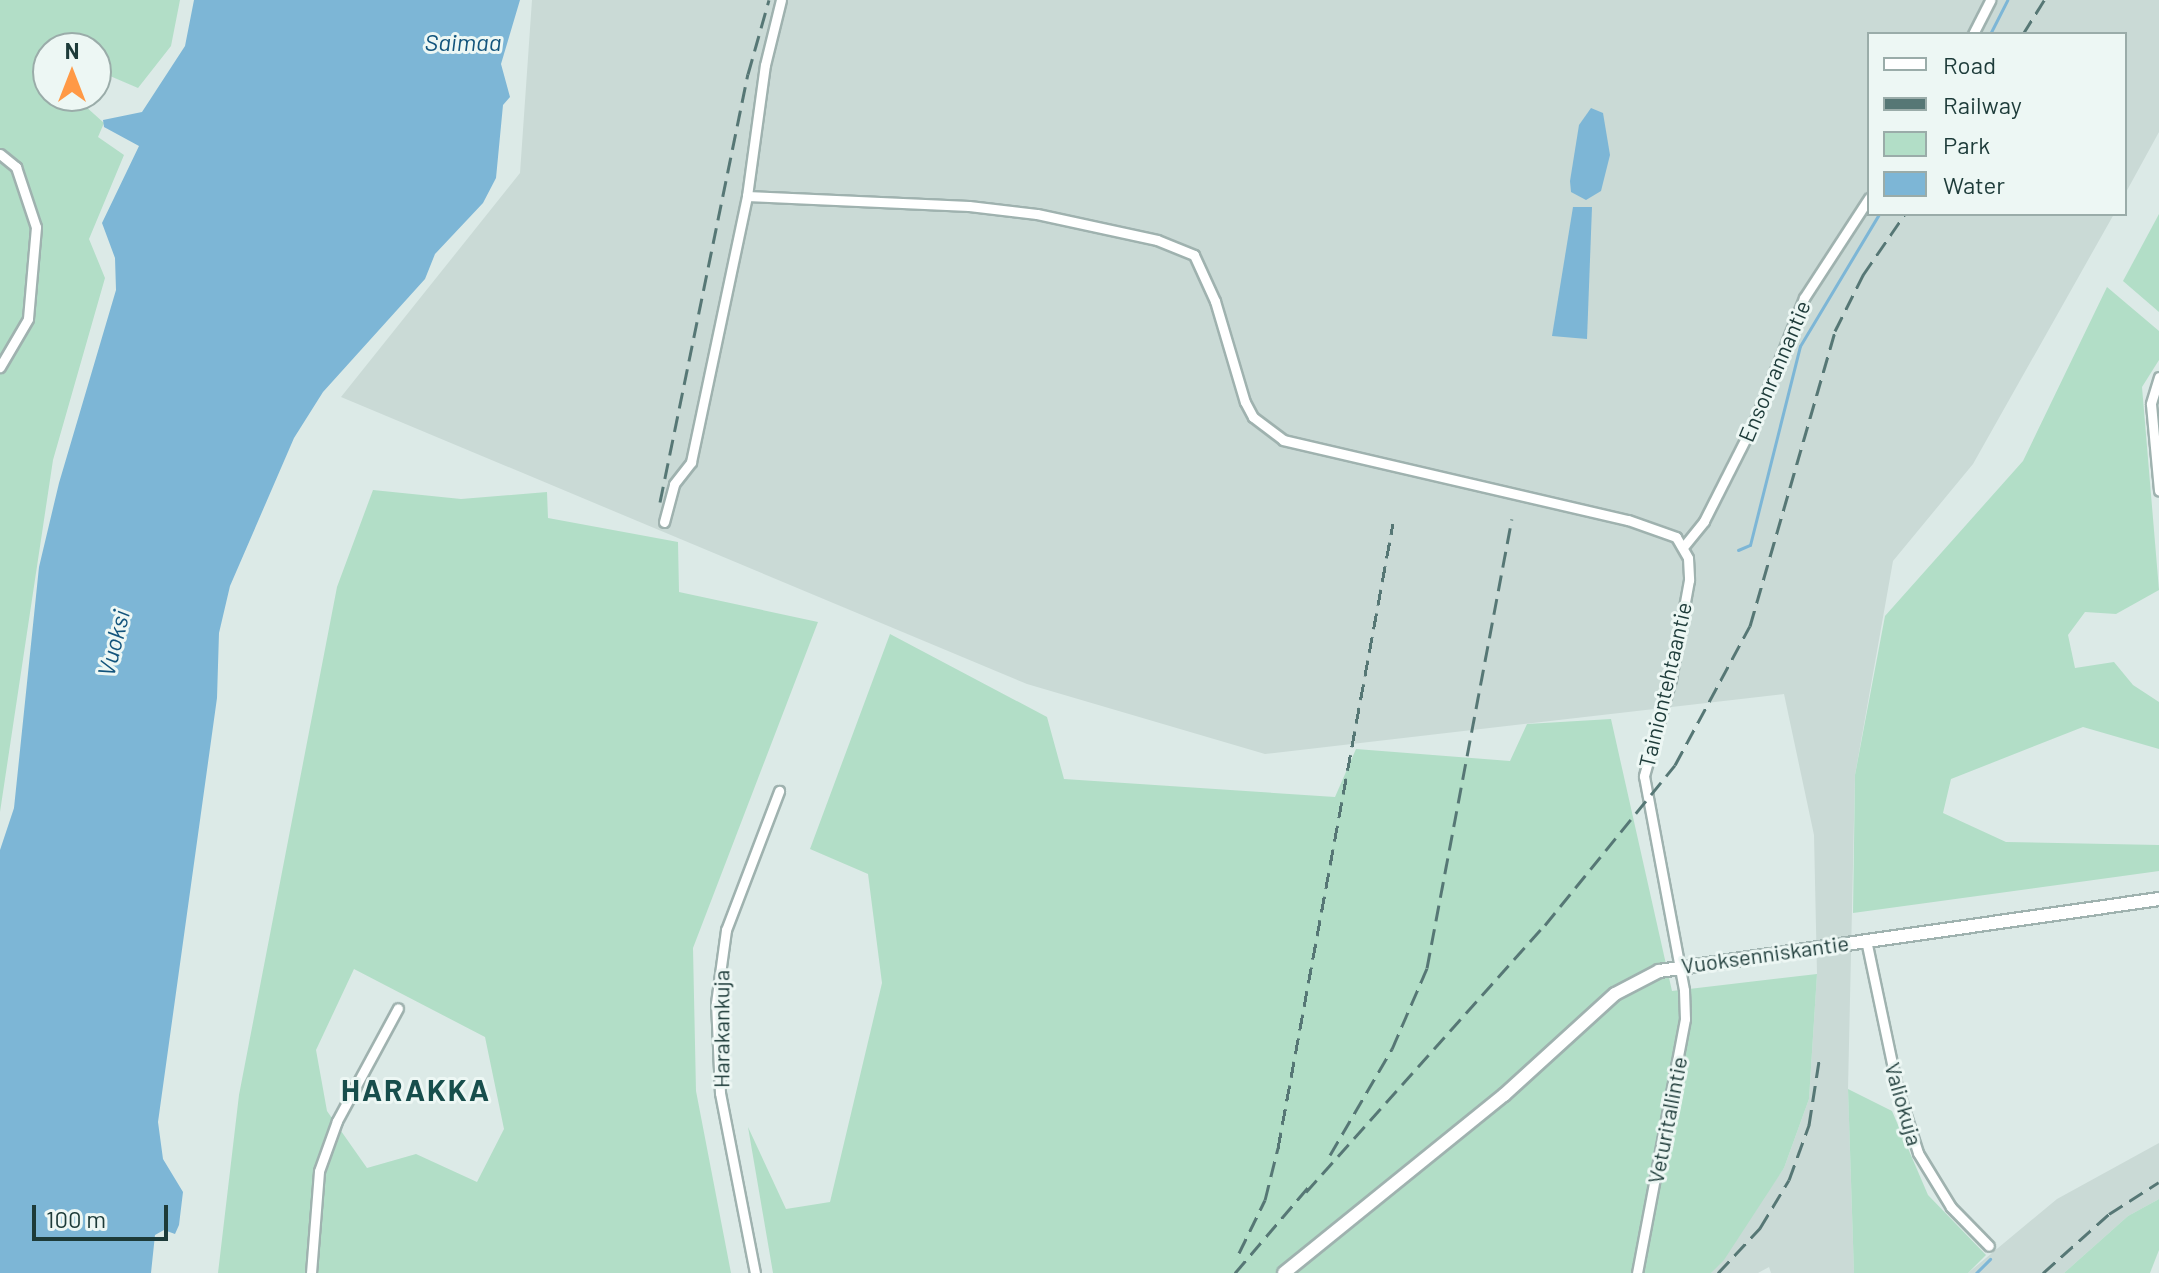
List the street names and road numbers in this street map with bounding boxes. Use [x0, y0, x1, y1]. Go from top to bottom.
street label: Ensonrannantie [1732, 296, 1816, 446]
street label: Tainiontehtaantie [1633, 600, 1697, 770]
street label: Vuoksenniskantie [1679, 929, 1851, 979]
street label: Harakankuja [708, 970, 734, 1088]
street label: Veturitallintie [1642, 1054, 1692, 1186]
street label: Valiokuja [1880, 1059, 1928, 1149]

